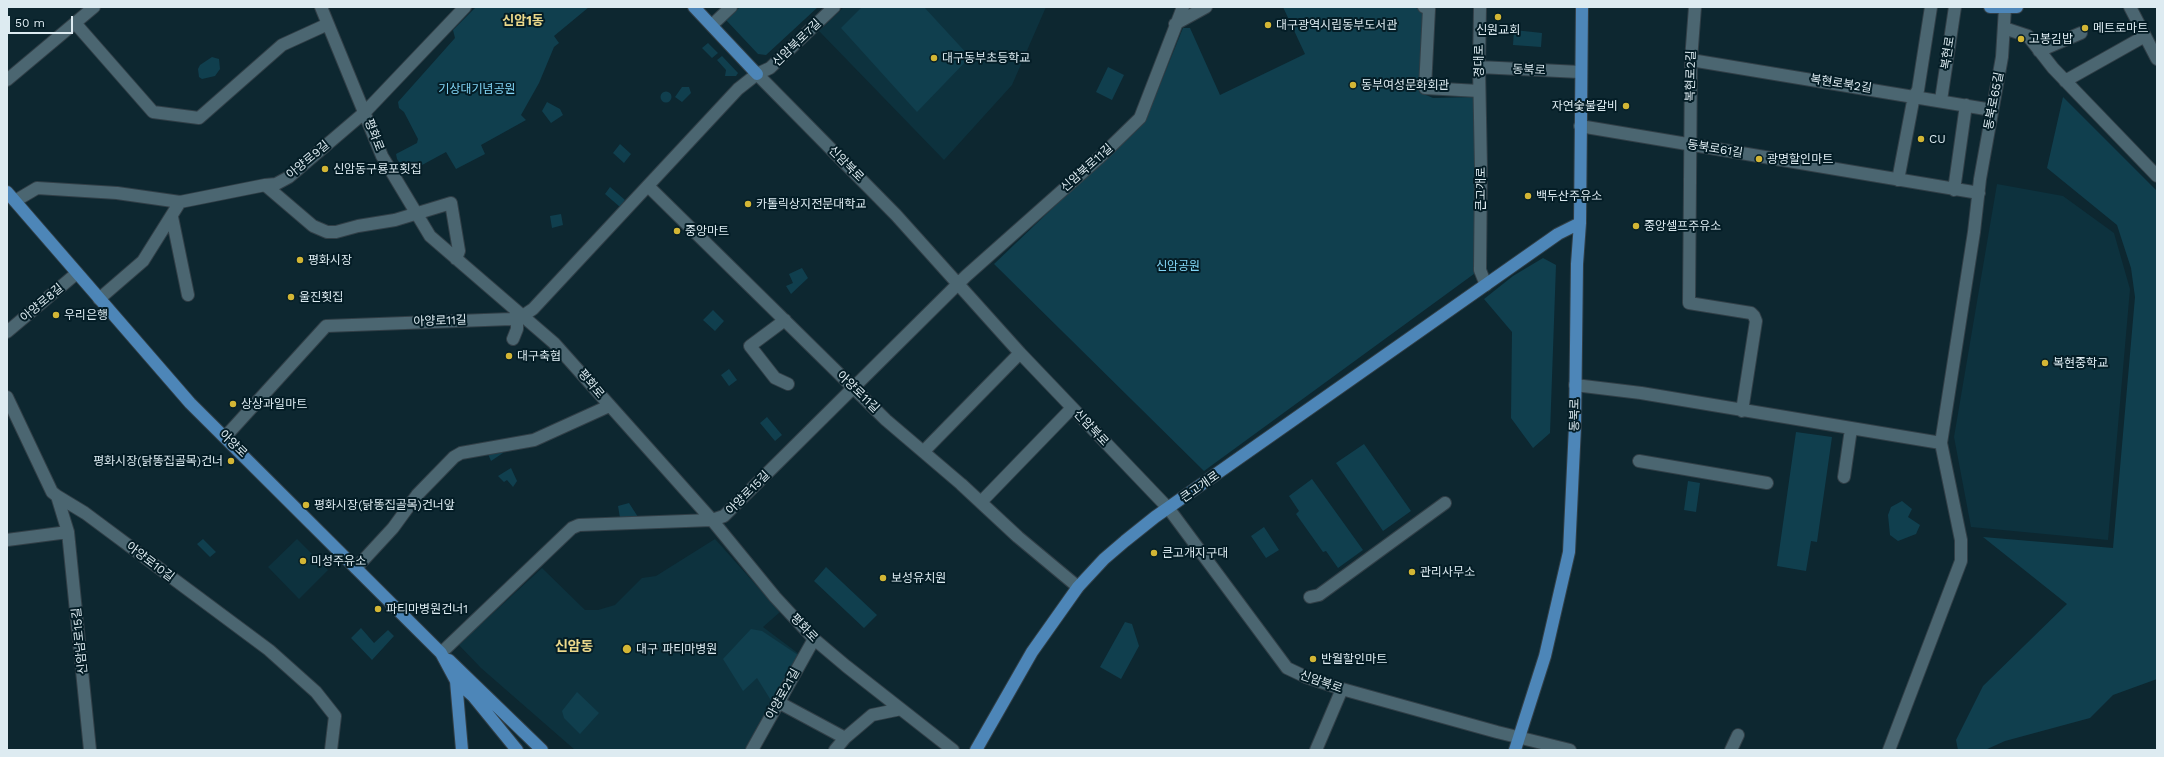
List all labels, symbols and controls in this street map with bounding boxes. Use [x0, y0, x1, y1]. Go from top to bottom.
scale bar [10, 8, 75, 34]
marker: 신원교회 [1493, 12, 1503, 22]
district label: 신암1동 [502, 13, 544, 29]
text: 50 m [15, 16, 45, 30]
street label: 신암북로7길 [770, 16, 824, 70]
place label: 대구광역시립동부도서관 [1276, 18, 1397, 32]
marker: 대구광역시립동부도서관 [1263, 20, 1273, 30]
place label: 메트로마트 [2093, 21, 2148, 35]
place label: 신원교회 [1476, 23, 1520, 37]
marker: 메트로마트 [2080, 23, 2090, 33]
place label: 고봉김밥 [2029, 32, 2073, 46]
marker: 고봉김밥 [2016, 34, 2026, 44]
street label: 복현로 [1938, 36, 1958, 70]
street label: 경대로 [1472, 44, 1486, 78]
street label: 복현로2길 [1683, 50, 1699, 102]
place label: 대구동부초등학교 [942, 51, 1030, 65]
marker: 대구동부초등학교 [929, 53, 939, 63]
street label: 동북로 [1512, 62, 1546, 78]
street label: 동북로65길 [1981, 71, 2007, 131]
street label: 복현로북2길 [1809, 72, 1873, 96]
place label: 동부여성문화회관 [1361, 78, 1449, 92]
marker: 동부여성문화회관 [1348, 80, 1358, 90]
park label: 기상대기념공원 [438, 82, 516, 96]
place label: 자연숯불갈비 [1552, 99, 1618, 113]
marker: 자연숯불갈비 [1621, 101, 1631, 111]
street label: 평화로 [361, 117, 387, 153]
place label: CU [1929, 132, 1946, 146]
marker: CU [1916, 134, 1926, 144]
street label: 동북로61길 [1686, 137, 1744, 161]
street label: 아양로9길 [284, 138, 332, 182]
street label: 신암북로11길 [1058, 141, 1116, 195]
street label: 신암북로 [825, 143, 867, 185]
place label: 광명할인마트 [1767, 152, 1833, 166]
marker: 광명할인마트 [1754, 154, 1764, 164]
place label: 신암동구룡포횟집 [333, 162, 421, 176]
marker: 신암동구룡포횟집 [320, 164, 330, 174]
street label: 큰고개로 [1474, 167, 1488, 211]
place label: 백두산주유소 [1536, 189, 1602, 203]
marker: 백두산주유소 [1523, 191, 1533, 201]
place label: 카톨릭상지전문대학교 [756, 197, 866, 211]
marker: 카톨릭상지전문대학교 [743, 199, 753, 209]
place label: 중앙셀프주유소 [1644, 219, 1721, 233]
marker: 중앙셀프주유소 [1631, 221, 1641, 231]
place label: 중앙마트 [685, 224, 729, 238]
marker: 중앙마트 [672, 226, 682, 236]
place label: 평화시장 [308, 253, 352, 267]
marker: 평화시장 [295, 255, 305, 265]
park label: 신암공원 [1156, 259, 1200, 273]
street label: 아양로8길 [18, 281, 66, 325]
place label: 울진횟집 [299, 290, 343, 304]
marker: 울진횟집 [286, 292, 296, 302]
place label: 우리은행 [64, 308, 108, 322]
marker: 우리은행 [51, 310, 61, 320]
street label: 아양로11길 [413, 313, 467, 329]
place label: 대구축협 [517, 349, 561, 363]
marker: 대구축협 [504, 351, 514, 361]
place label: 복현중학교 [2053, 356, 2108, 370]
marker: 복현중학교 [2040, 358, 2050, 368]
street label: 평화로 [575, 367, 607, 401]
street label: 아양로11길 [834, 368, 882, 416]
place label: 상상과일마트 [241, 397, 307, 411]
street label: 동북로 [1568, 398, 1582, 432]
marker: 상상과일마트 [228, 399, 238, 409]
street label: 신암북로 [1071, 407, 1111, 449]
street label: 아양로 [216, 427, 250, 461]
place label: 평화시장(닭똥집골목)건너 [93, 454, 223, 468]
marker: 평화시장(닭똥집골목)건너 [226, 456, 236, 466]
street label: 아양로15길 [723, 468, 773, 518]
street label: 큰고개로 [1178, 468, 1222, 506]
place label: 평화시장(닭똥집골목)건너앞 [314, 498, 455, 512]
marker: 평화시장(닭똥집골목)건너앞 [301, 500, 311, 510]
street label: 아양로10길 [123, 539, 177, 585]
place label: 큰고개지구대 [1162, 546, 1228, 560]
marker: 큰고개지구대 [1149, 548, 1159, 558]
place label: 미성주유소 [311, 554, 366, 568]
marker: 미성주유소 [298, 556, 308, 566]
place label: 관리사무소 [1420, 565, 1475, 579]
marker: 관리사무소 [1407, 567, 1417, 577]
place label: 보성유치원 [891, 571, 946, 585]
marker: 보성유치원 [878, 573, 888, 583]
place label: 파티마병원건너1 [386, 602, 468, 616]
marker: 파티마병원건너1 [373, 604, 383, 614]
street label: 신암남로15길 [69, 607, 91, 675]
street label: 평화로 [787, 611, 821, 645]
district label: 신암동 [555, 639, 593, 655]
place label: 대구 파티마병원 [636, 642, 717, 656]
marker: 대구 파티마병원 [621, 643, 633, 655]
place label: 반월할인마트 [1321, 652, 1387, 666]
marker: 반월할인마트 [1308, 654, 1318, 664]
street label: 아양로21길 [763, 666, 803, 722]
street label: 신암북로 [1298, 668, 1344, 696]

